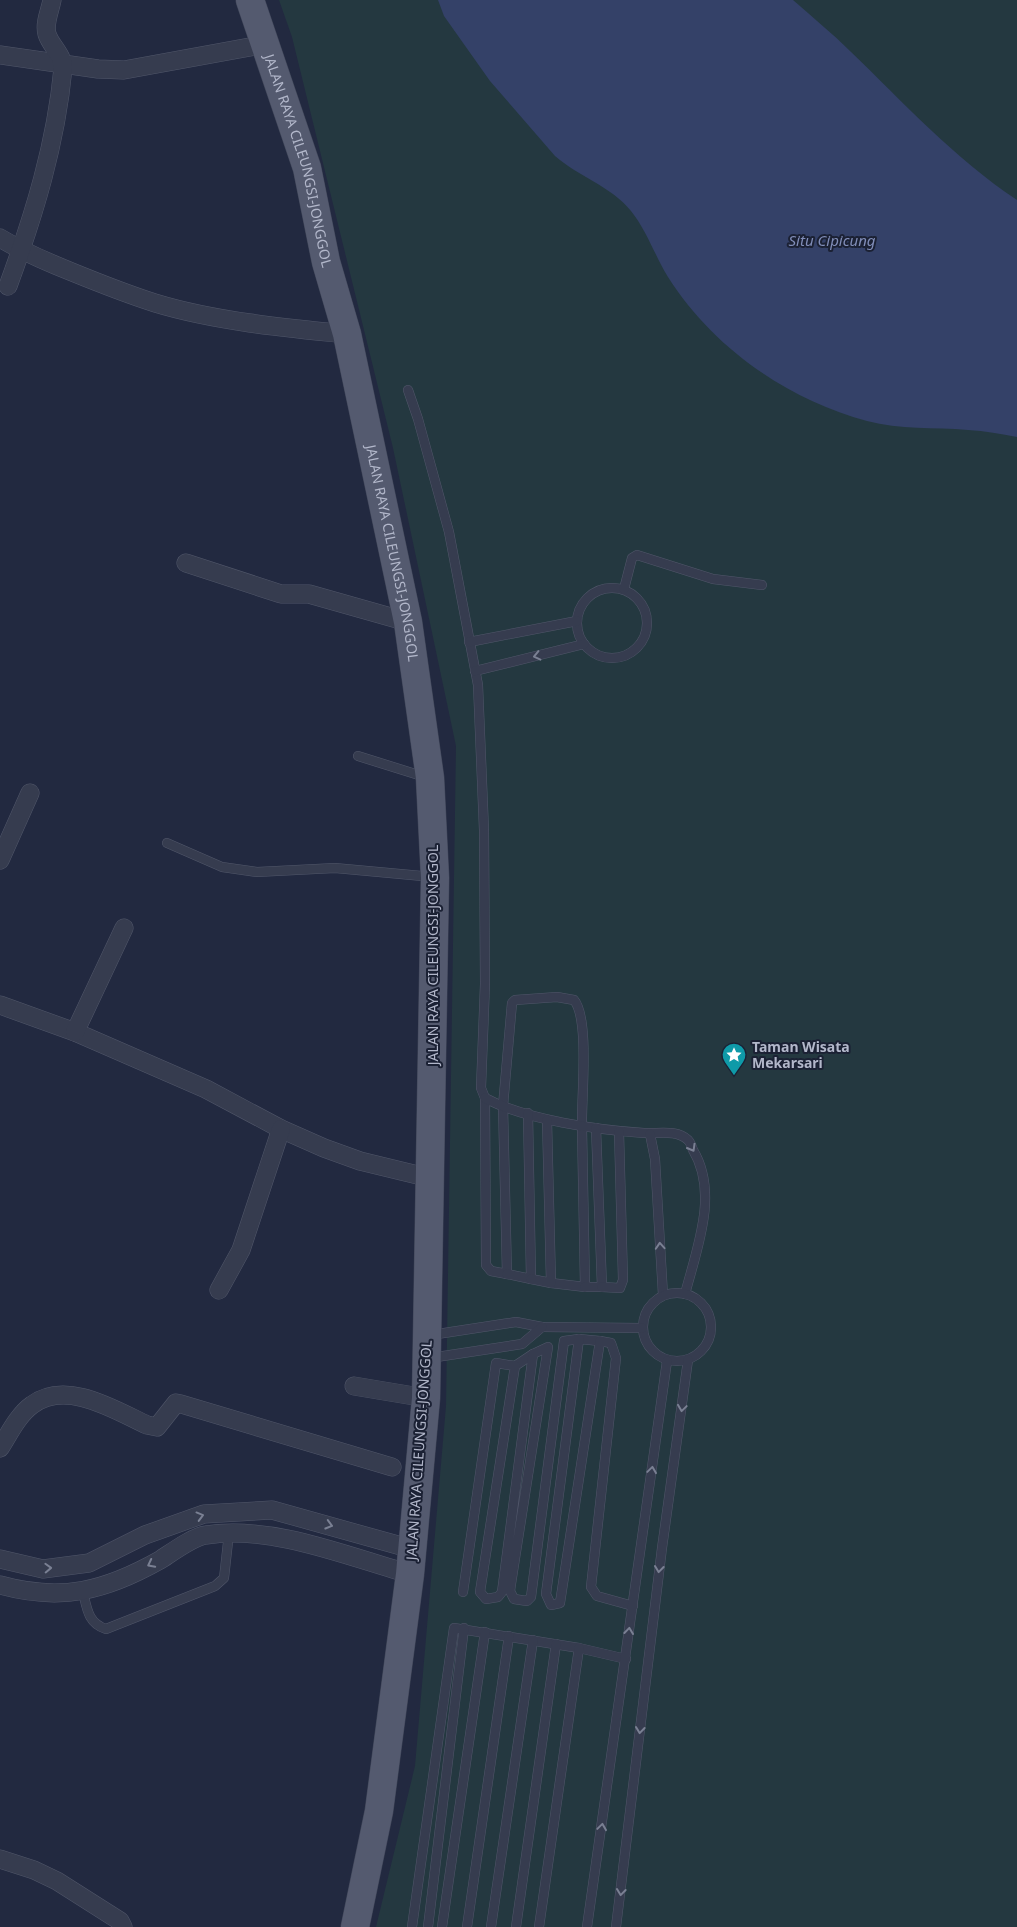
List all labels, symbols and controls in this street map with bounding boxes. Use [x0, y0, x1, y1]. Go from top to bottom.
street label: JALAN RAYA CILEUNGSI-JONGGOL [259, 49, 337, 269]
water label: Situ Cipicung [788, 230, 876, 250]
street label: JALAN RAYA CILEUNGSI-JONGGOL [361, 441, 423, 663]
one-way arrow [532, 650, 541, 661]
street label: JALAN RAYA CILEUNGSI-JONGGOL [423, 845, 442, 1067]
place label: Taman Wisata Mekarsari [752, 1037, 850, 1072]
place icon: Taman Wisata Mekarsari [721, 1042, 747, 1076]
one-way arrow [686, 1143, 696, 1152]
one-way arrow [655, 1242, 666, 1250]
street label: JALAN RAYA CILEUNGSI-JONGGOL [401, 1339, 436, 1563]
one-way arrow [677, 1404, 687, 1412]
one-way arrow [646, 1466, 656, 1475]
one-way arrow [195, 1512, 203, 1522]
one-way arrow [324, 1519, 332, 1529]
one-way arrow [147, 1558, 156, 1568]
one-way arrow [44, 1562, 52, 1573]
one-way arrow [654, 1565, 665, 1573]
one-way arrow [623, 1627, 634, 1635]
one-way arrow [635, 1727, 646, 1735]
one-way arrow [596, 1822, 607, 1830]
one-way arrow [616, 1888, 627, 1896]

